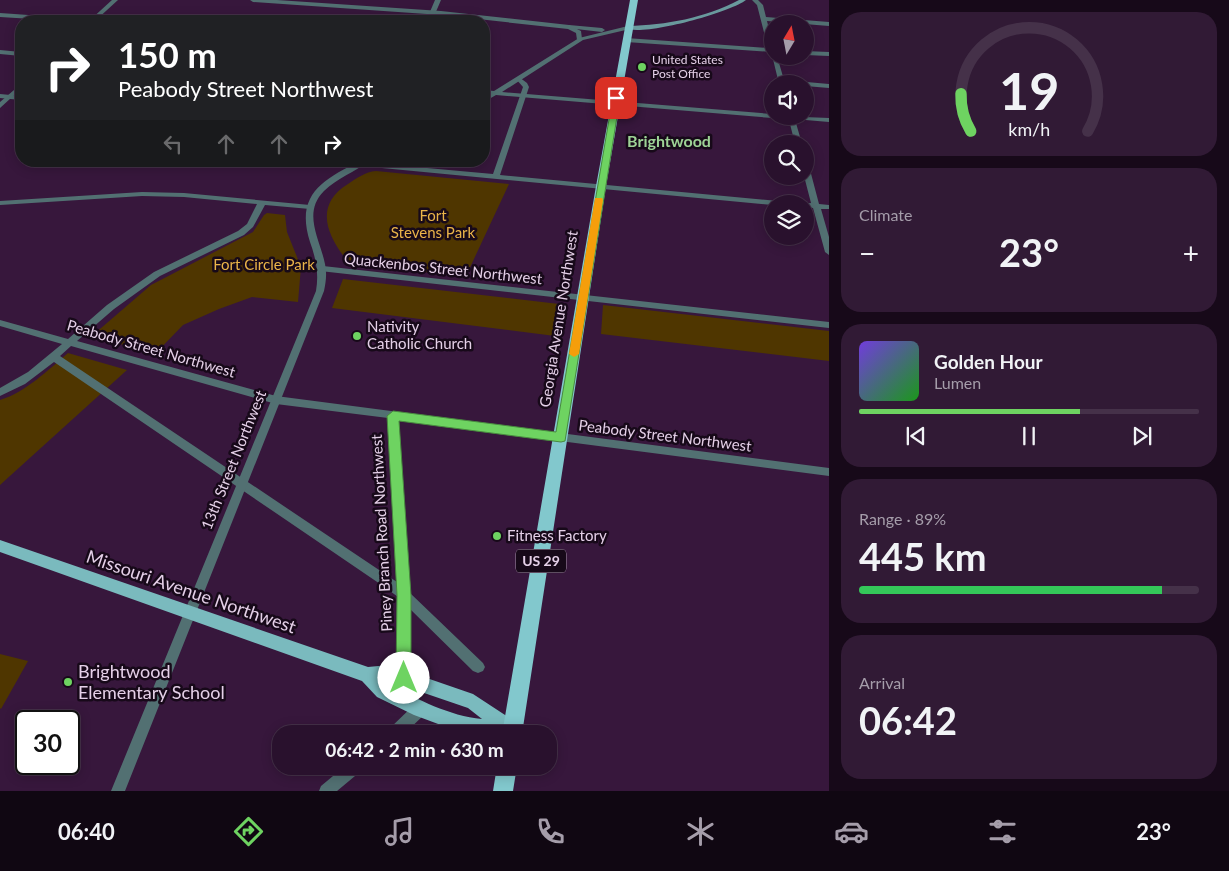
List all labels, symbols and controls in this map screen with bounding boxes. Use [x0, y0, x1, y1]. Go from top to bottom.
north arrow [764, 15, 814, 65]
map controls [764, 15, 814, 245]
text: 150 m [118, 33, 217, 75]
icon: right [35, 35, 100, 100]
place label: United States Post Office [652, 52, 723, 81]
text: 19 [999, 59, 1059, 121]
marker: United States Post Office [636, 61, 648, 73]
text: Peabody Street Northwest [118, 75, 373, 102]
button: sound [764, 75, 814, 125]
pin [595, 77, 637, 119]
icon: arrive [602, 84, 630, 112]
text: km/h [1008, 118, 1050, 140]
icon: left [159, 130, 187, 158]
icon: ahead [212, 130, 240, 158]
icon: ahead [265, 130, 293, 158]
icon: right [318, 130, 346, 158]
district label: Brightwood [627, 131, 711, 150]
button: search [764, 135, 814, 185]
button: layers [764, 195, 814, 245]
text: Climate [859, 205, 912, 224]
park label: Fort Stevens Park [391, 206, 476, 241]
street label: Georgia Avenue Northwest [535, 229, 581, 408]
text: 23° [999, 229, 1059, 275]
text: − [859, 236, 875, 270]
text: + [1183, 236, 1199, 270]
street label: Quackenbos Street Northwest [343, 249, 544, 287]
park label: Fort Circle Park [213, 255, 315, 273]
street label: Peabody Street Northwest [65, 315, 238, 381]
place label: Nativity Catholic Church [367, 317, 472, 352]
marker: Nativity Catholic Church [351, 330, 363, 342]
text: Golden Hour [934, 350, 1043, 373]
text: Lumen [934, 373, 981, 392]
street label: 13th Street Northwest [197, 387, 269, 532]
street label: Peabody Street Northwest [578, 415, 753, 455]
icon: previous [902, 422, 930, 450]
icon: pause [1015, 422, 1043, 450]
icon: next [1128, 422, 1156, 450]
street label: Piney Branch Road Northwest [367, 433, 395, 632]
text: Range · 89% [859, 509, 946, 528]
place label: Fitness Factory [507, 526, 607, 544]
marker: Fitness Factory [491, 530, 503, 542]
text: 445 km [859, 533, 987, 579]
street label: Missouri Avenue Northwest [84, 545, 300, 637]
road number: US 29 [516, 550, 566, 572]
position arrow [377, 651, 429, 703]
place label: Brightwood Elementary School [78, 660, 225, 703]
text: Arrival [859, 673, 905, 692]
marker: Brightwood Elementary School [62, 676, 74, 688]
text: 06:42 [859, 697, 957, 743]
speed limit sign: 30 [15, 710, 80, 775]
text: 06:42 · 2 min · 630 m [325, 738, 504, 761]
icon: directions [231, 814, 266, 849]
icon: music [382, 814, 417, 849]
icon: phone [533, 814, 568, 849]
icon: climate [683, 814, 718, 849]
icon: car [834, 814, 869, 849]
icon: filters [985, 814, 1020, 849]
text: 06:40 [58, 818, 115, 845]
text: 23° [1136, 818, 1171, 845]

